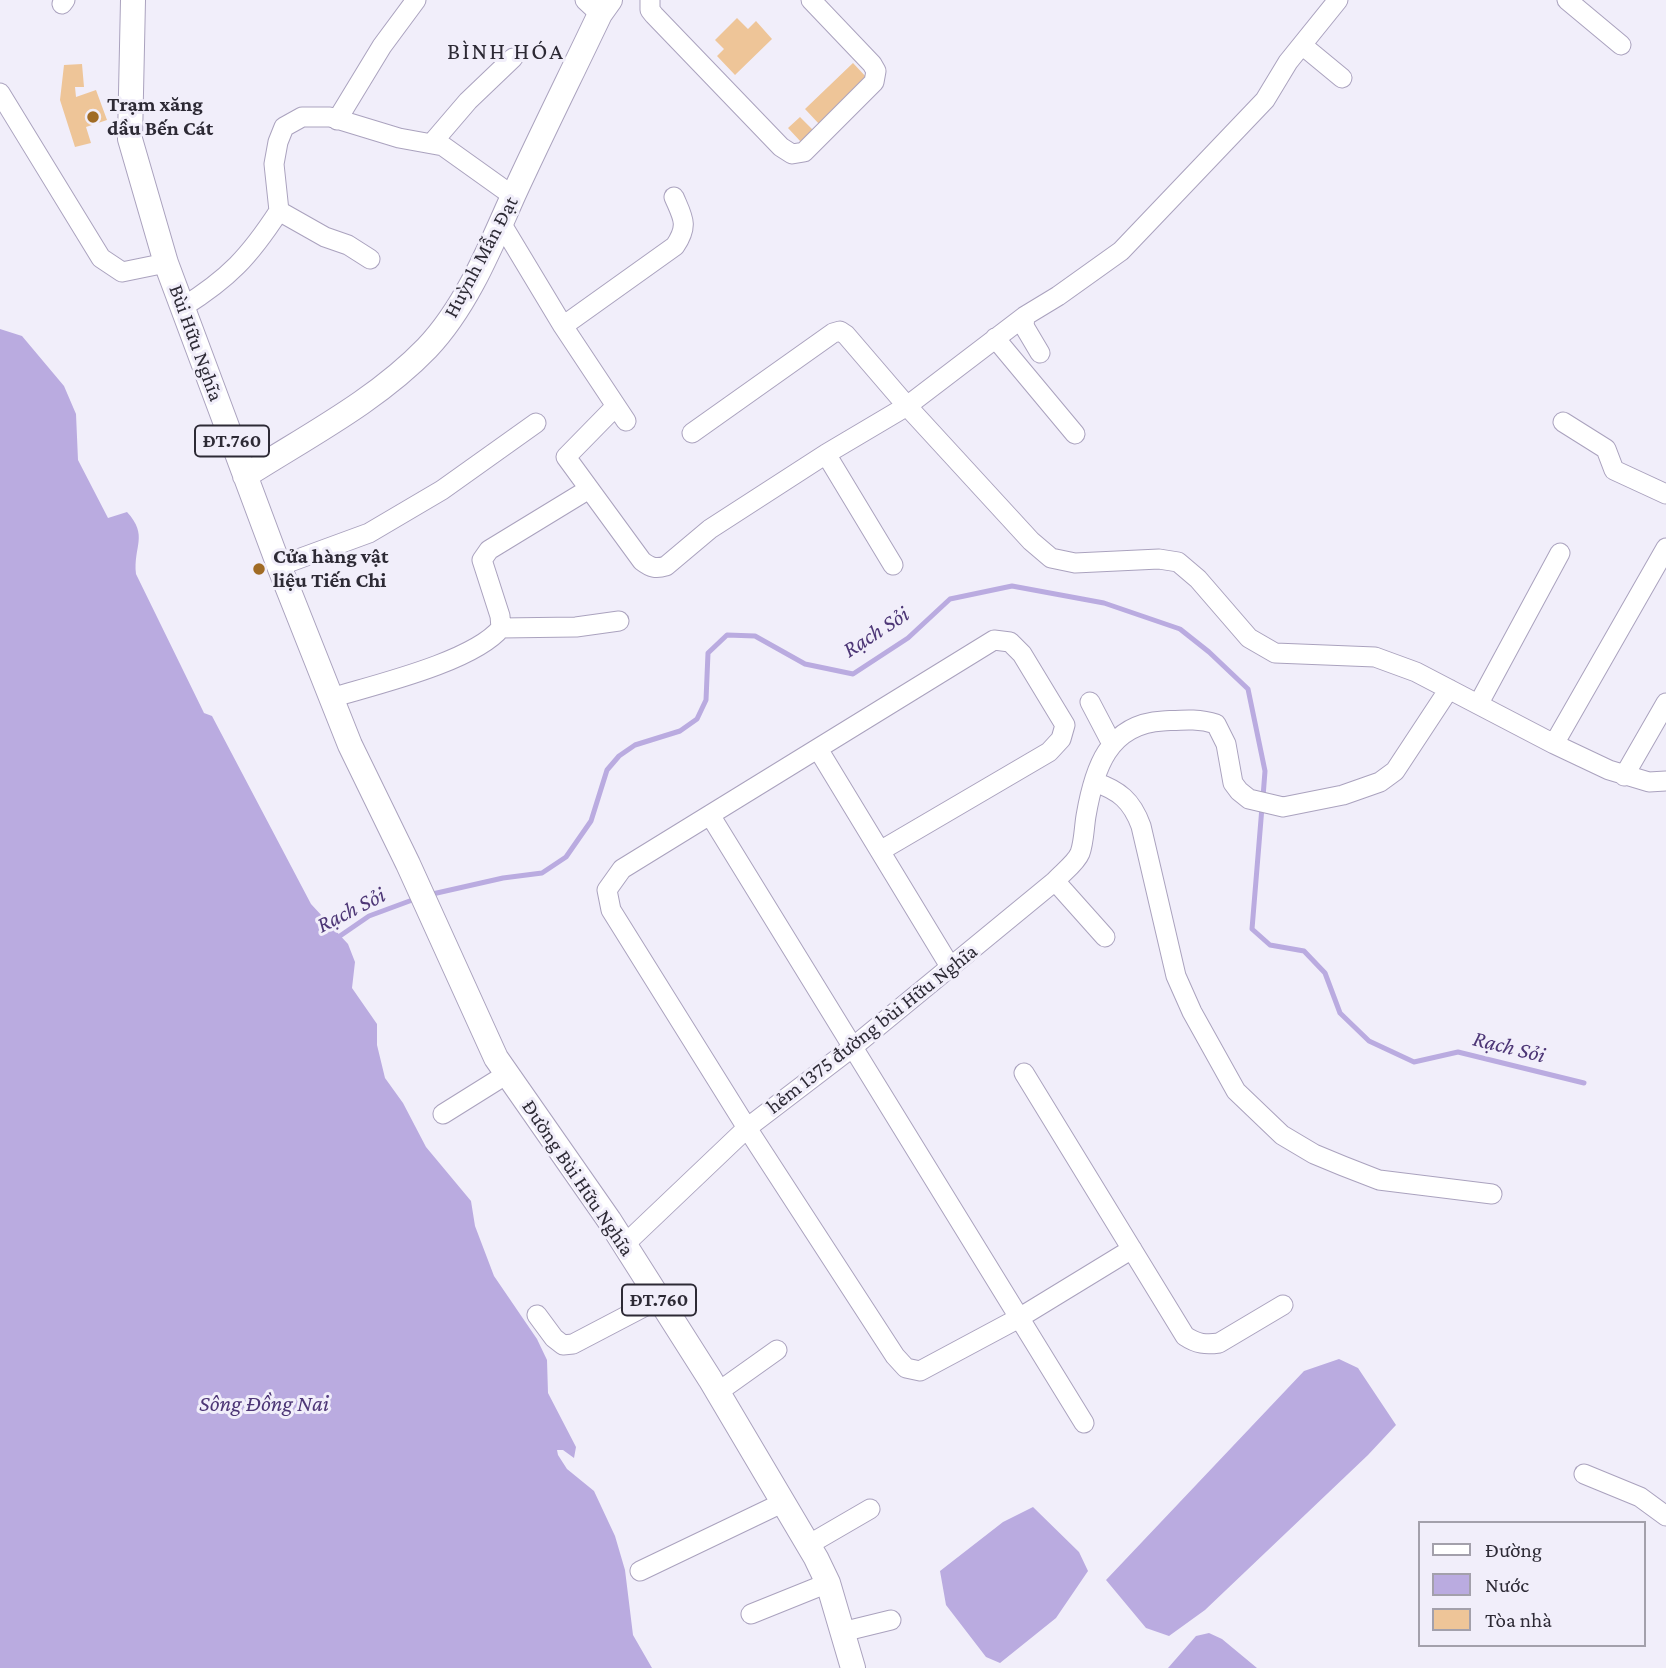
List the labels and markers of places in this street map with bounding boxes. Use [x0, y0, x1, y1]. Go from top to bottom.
place label: Trạm xăng dầu Bến Cát [107, 92, 213, 142]
marker: Trạm xăng dầu Bến Cát [85, 109, 101, 125]
place label: Cửa hàng vật liệu Tiến Chi [273, 544, 389, 594]
marker: Cửa hàng vật liệu Tiến Chi [251, 561, 267, 577]

